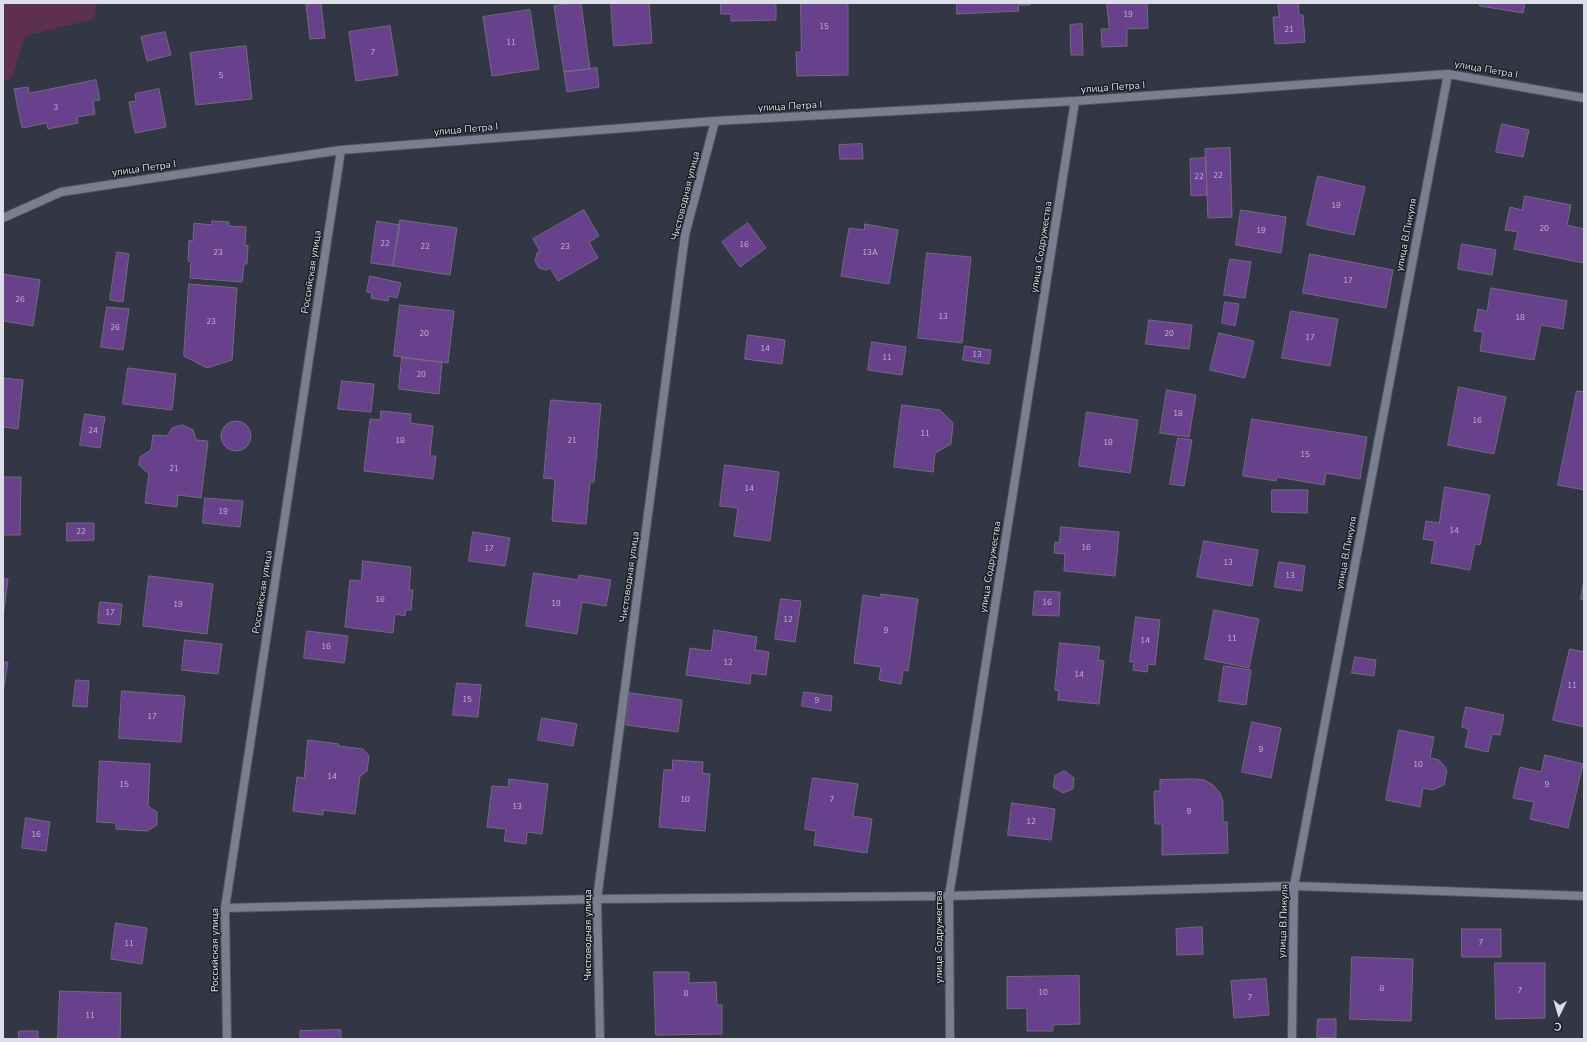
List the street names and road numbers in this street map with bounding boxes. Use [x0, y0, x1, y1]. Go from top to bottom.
street label: улица Петра I [1453, 59, 1519, 81]
street label: улица Петра I [1080, 80, 1146, 96]
street label: улица Петра I [758, 99, 822, 115]
street label: улица Петра I [433, 121, 499, 139]
street label: Чистоводная улица [669, 150, 703, 242]
street label: улица Петра I [111, 159, 177, 179]
street label: улица В.Пикуля [1394, 197, 1420, 273]
street label: улица Содружества [1029, 200, 1055, 294]
street label: Российская улица [299, 229, 325, 315]
street label: улица В.Пикуля [1334, 515, 1360, 591]
street label: улица Содружества [978, 520, 1004, 614]
street label: Чистоводная улица [618, 531, 642, 623]
street label: Российская улица [250, 549, 276, 635]
street label: улица В.Пикуля [1277, 884, 1291, 958]
street label: Чистоводная улица [583, 889, 595, 981]
street label: улица Содружества [934, 890, 946, 984]
street label: Российская улица [210, 908, 222, 992]

